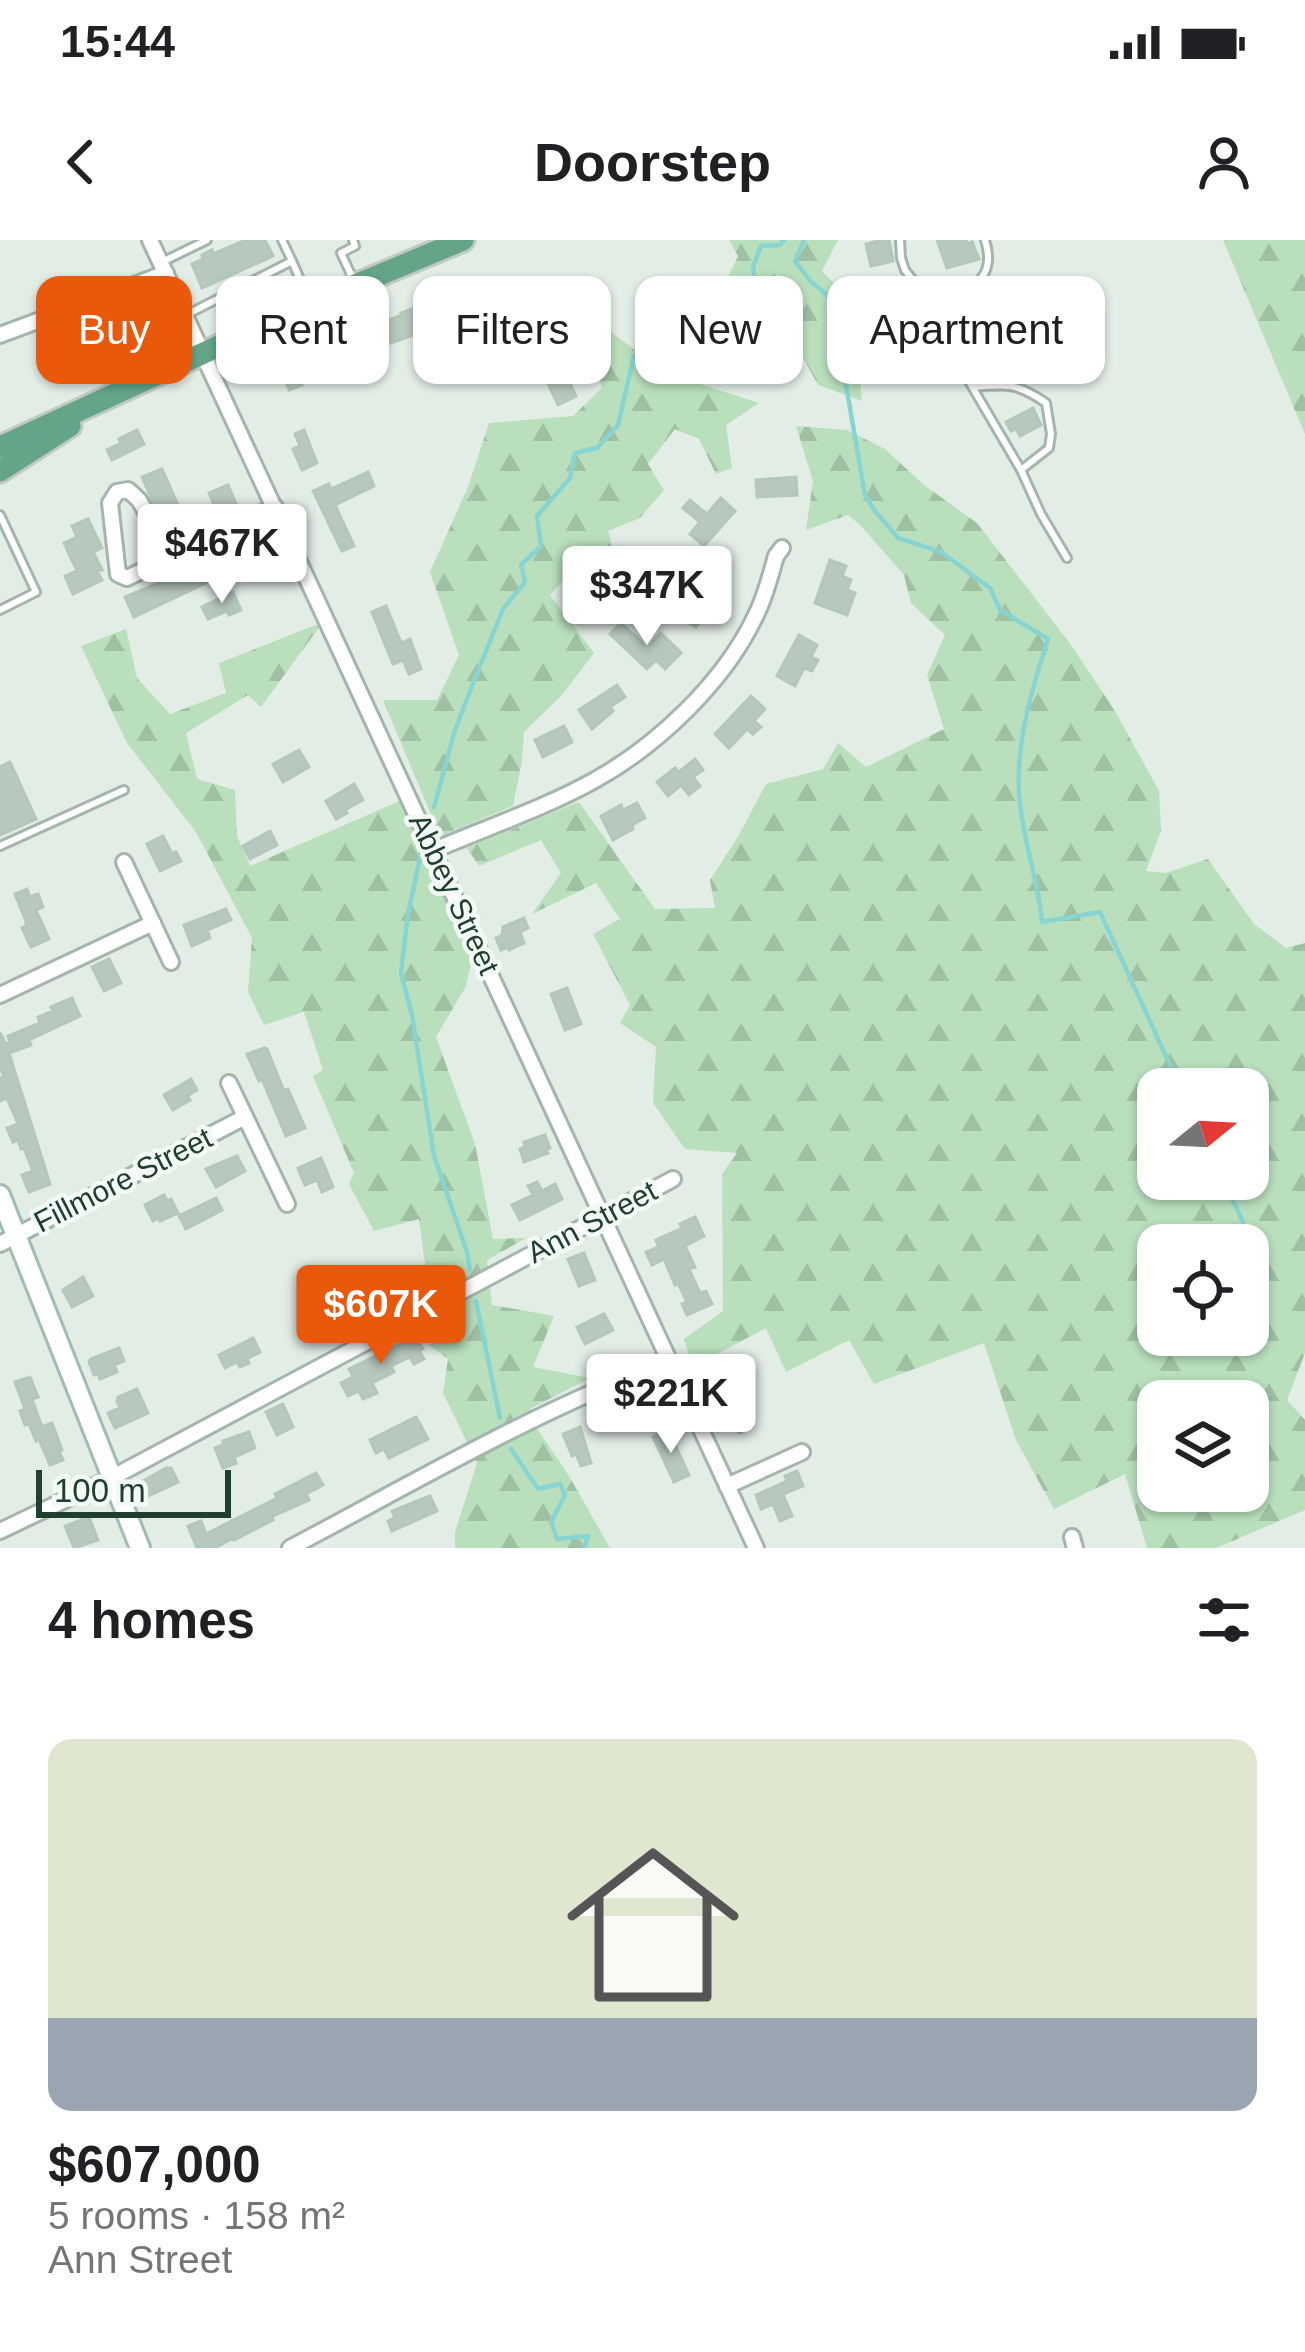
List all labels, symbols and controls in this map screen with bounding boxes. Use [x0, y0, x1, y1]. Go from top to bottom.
text: 15:44 [60, 16, 175, 67]
icon: back [48, 129, 114, 195]
icon: person [1191, 129, 1257, 195]
text: Doorstep [534, 132, 771, 192]
chip: Buy [36, 276, 192, 384]
chip: Rent [216, 276, 389, 384]
chip: Filters [413, 276, 611, 384]
chip: New [635, 276, 803, 384]
chip: Apartment [827, 276, 1105, 384]
pin: $467K [138, 504, 306, 606]
text: $467K [165, 521, 279, 564]
pin: $347K [563, 546, 731, 648]
text: $347K [590, 563, 704, 606]
street label: Abbey Street [403, 808, 506, 980]
north arrow [1137, 1068, 1269, 1200]
map controls [1137, 1068, 1269, 1512]
street label: Fillmore Street [28, 1120, 218, 1239]
street label: Ann Street [521, 1173, 663, 1269]
button: locate [1137, 1224, 1269, 1356]
pin: $607K [297, 1265, 465, 1367]
text: $607K [324, 1282, 438, 1325]
pin: $221K [587, 1354, 755, 1456]
text: $221K [614, 1371, 728, 1414]
button: layers [1137, 1380, 1269, 1512]
scale bar [36, 1464, 231, 1517]
text: 100 m [54, 1472, 146, 1509]
icon: filters [1191, 1587, 1257, 1653]
text: 4 homes [48, 1592, 255, 1649]
icon: home [545, 1817, 761, 2033]
text: $607,000 [48, 2136, 261, 2193]
text: 5 rooms · 158 m² [48, 2194, 345, 2237]
text: Ann Street [48, 2238, 232, 2281]

